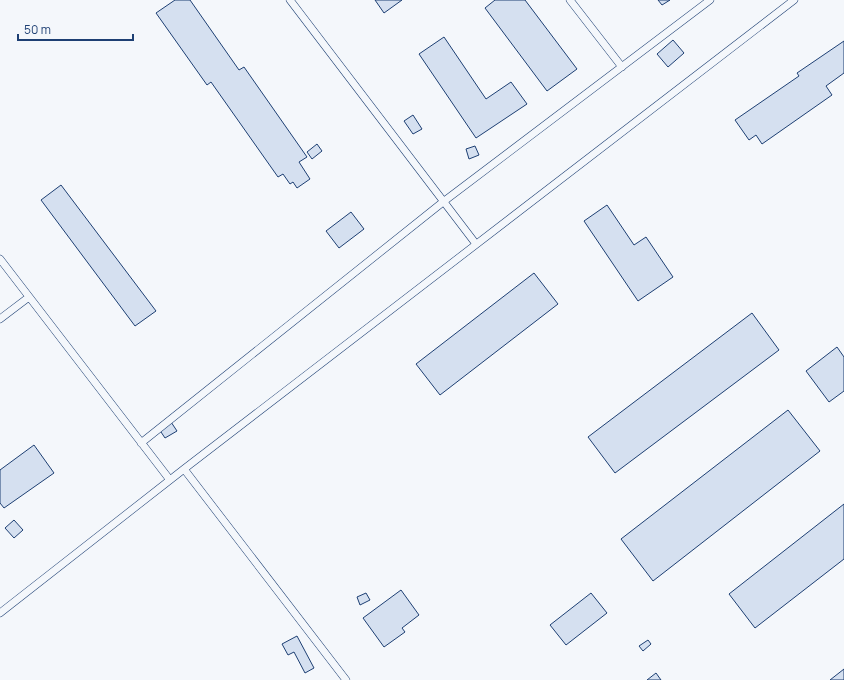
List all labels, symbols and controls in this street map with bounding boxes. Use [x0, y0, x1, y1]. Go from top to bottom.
scale bar [18, 16, 133, 42]
text: 50 m [24, 21, 51, 38]

